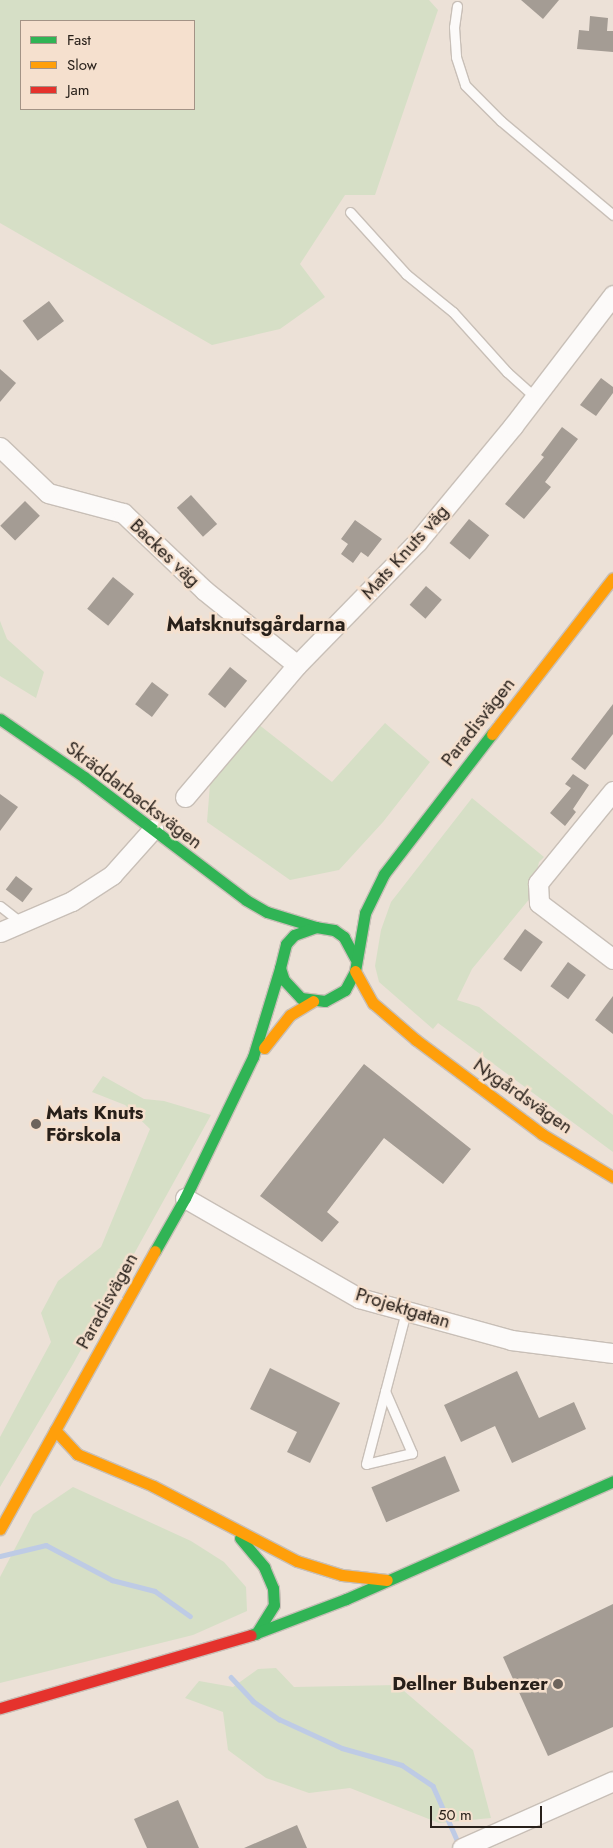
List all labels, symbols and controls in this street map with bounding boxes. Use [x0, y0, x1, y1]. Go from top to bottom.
legend [20, 20, 195, 110]
text: Fast [67, 29, 91, 51]
text: Slow [67, 54, 97, 76]
text: Jam [67, 79, 90, 101]
street label: Mats Knuts väg [357, 500, 453, 604]
street label: Backes väg [125, 514, 205, 592]
district label: Matsknutsgårdarna [166, 612, 346, 636]
street label: Paradisvägen [436, 673, 520, 771]
street label: Skräddarbacksvägen [61, 736, 207, 854]
street label: Nygårdsvägen [469, 1053, 577, 1139]
place label: Mats Knuts Förskola [46, 1102, 143, 1146]
marker: Mats Knuts Förskola [30, 1118, 42, 1130]
street label: Paradisvägen [71, 1249, 143, 1353]
street label: Projektgatan [353, 1283, 453, 1333]
place label: Dellner Bubenzer [392, 1673, 548, 1695]
marker: Dellner Bubenzer [552, 1678, 564, 1690]
scale bar [433, 1796, 546, 1828]
text: 50 m [438, 1804, 472, 1826]

